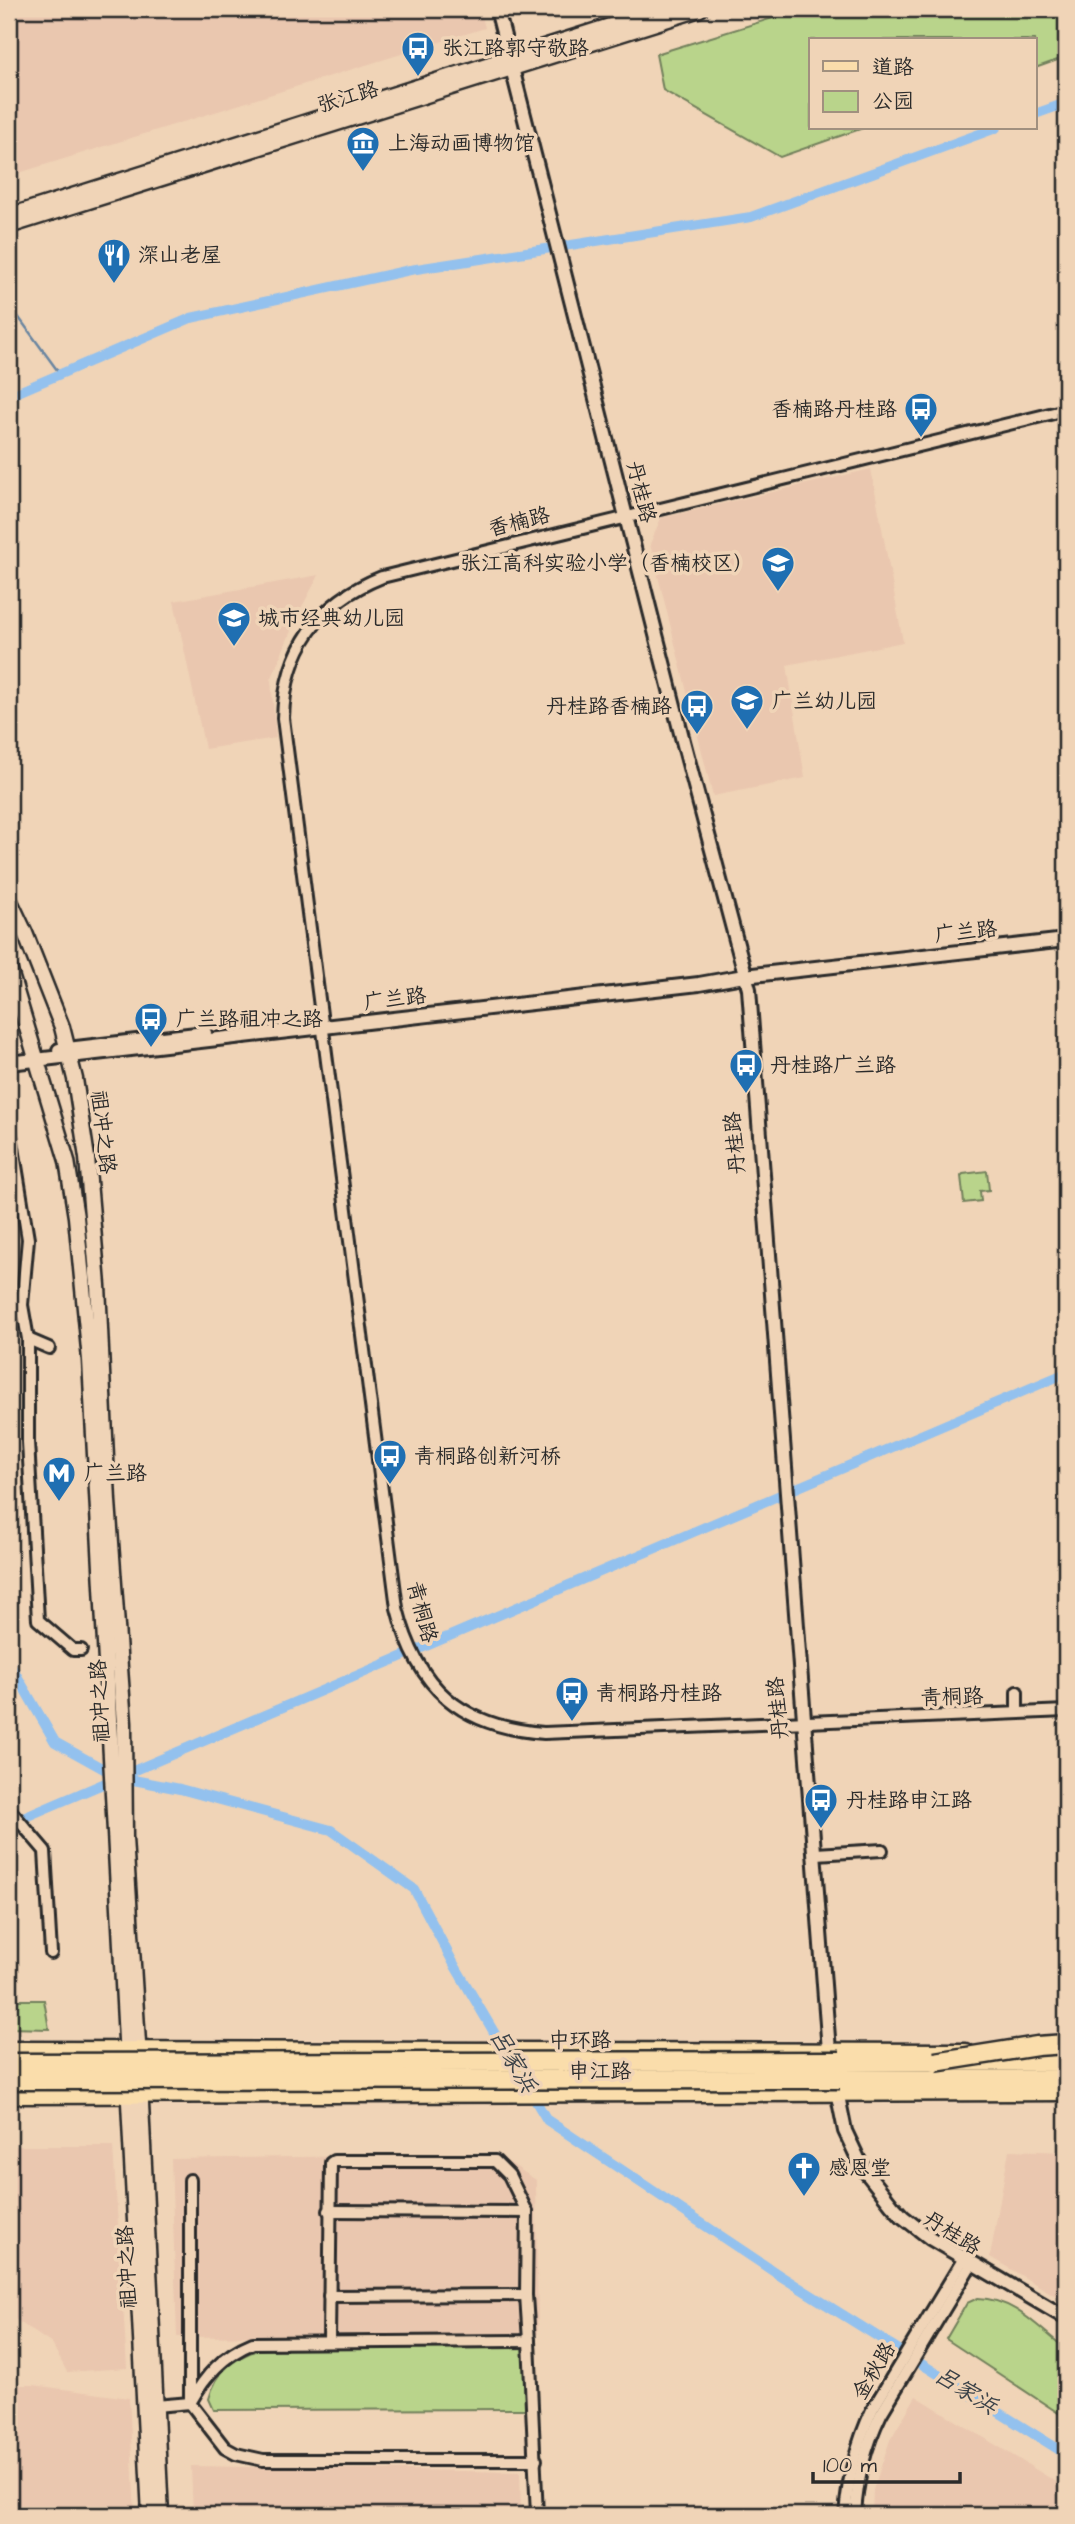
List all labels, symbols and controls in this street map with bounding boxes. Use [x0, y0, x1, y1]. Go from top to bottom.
bus stop icon: 张江路郭守敬路 [399, 29, 437, 78]
place label: 张江路郭守敬路 [442, 34, 589, 63]
legend [809, 38, 1036, 130]
text: 道路 [872, 53, 914, 82]
street label: 张江路 [314, 74, 382, 120]
text: 公园 [872, 87, 914, 116]
museum icon: 上海动画博物馆 [344, 124, 382, 173]
place label: 上海动画博物馆 [388, 129, 535, 158]
restaurant icon: 深山老屋 [95, 236, 133, 285]
place label: 深山老屋 [138, 241, 222, 270]
bus stop icon: 香楠路丹桂路 [902, 390, 940, 439]
place label: 香楠路丹桂路 [771, 395, 897, 424]
street label: 丹桂路 [619, 458, 663, 526]
street label: 香楠路 [485, 500, 553, 544]
school or university icon: 张江高科实验小学（香楠校区） [759, 544, 797, 593]
place label: 张江高科实验小学（香楠校区） [460, 549, 754, 578]
school or university icon: 城市经典幼儿园 [215, 599, 253, 648]
place label: 城市经典幼儿园 [258, 604, 405, 633]
school or university icon: 广兰幼儿园 [728, 682, 766, 731]
bus stop icon: 丹桂路香楠路 [678, 687, 716, 736]
place label: 广兰幼儿园 [772, 687, 877, 716]
place label: 丹桂路香楠路 [546, 692, 672, 721]
street label: 广兰路 [933, 914, 999, 950]
street label: 广兰路 [362, 981, 428, 1017]
bus stop icon: 广兰路祖冲之路 [132, 1000, 170, 1049]
place label: 广兰路祖冲之路 [176, 1005, 323, 1034]
bus stop icon: 丹桂路广兰路 [727, 1046, 765, 1095]
place label: 丹桂路广兰路 [770, 1051, 896, 1080]
street label: 祖冲之路 [83, 1089, 123, 1175]
street label: 丹桂路 [718, 1110, 752, 1176]
bus stop icon: 青桐路创新河桥 [371, 1437, 409, 1486]
place label: 青桐路创新河桥 [414, 1442, 561, 1471]
metro station icon: 广兰路 [40, 1454, 78, 1503]
place label: 广兰路 [84, 1459, 147, 1488]
street label: 青桐路 [400, 1578, 444, 1646]
street label: 祖冲之路 [83, 1658, 117, 1744]
bus stop icon: 青桐路丹桂路 [553, 1674, 591, 1723]
street label: 丹桂路 [761, 1675, 795, 1741]
place label: 青桐路丹桂路 [596, 1679, 722, 1708]
street label: 青桐路 [920, 1681, 984, 1713]
bus stop icon: 丹桂路申江路 [802, 1781, 840, 1830]
place label: 丹桂路申江路 [846, 1786, 972, 1815]
water label: 吕家浜 [482, 2023, 545, 2100]
street label: 中环路 [549, 2026, 612, 2055]
street label: 申江路 [569, 2057, 632, 2086]
church icon: 感恩堂 [785, 2149, 823, 2198]
place label: 感恩堂 [828, 2154, 891, 2183]
street label: 丹桂路 [918, 2204, 986, 2262]
street label: 祖冲之路 [110, 2224, 144, 2310]
street label: 金秋路 [845, 2337, 903, 2405]
water label: 吕家浜 [928, 2359, 1005, 2423]
scale bar [813, 2440, 960, 2484]
text: 100 m [823, 2451, 878, 2480]

